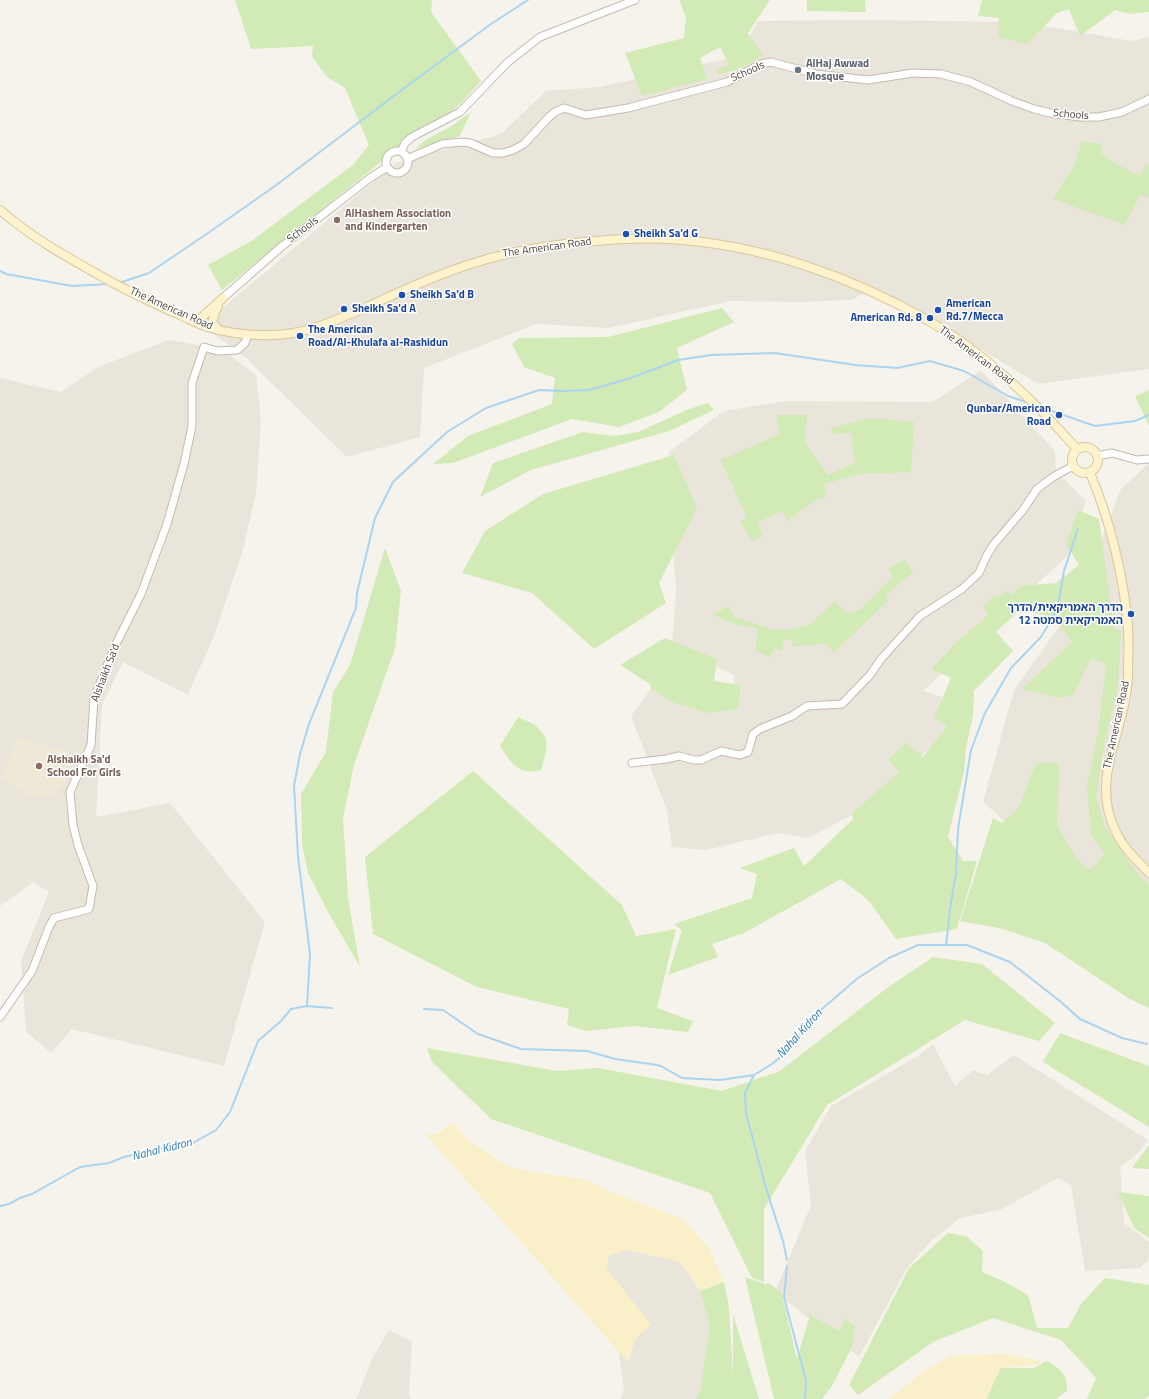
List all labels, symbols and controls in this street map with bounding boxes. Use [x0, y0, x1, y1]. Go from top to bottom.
place label: AlHaj Awwad Mosque [806, 57, 869, 83]
street label: Schools [729, 59, 767, 85]
marker: AlHaj Awwad Mosque [793, 65, 803, 75]
street label: Schools [1053, 107, 1089, 123]
place label: AlHashem Association and Kindergarten [345, 207, 451, 233]
street label: Schools [285, 214, 321, 246]
marker: AlHashem Association and Kindergarten [332, 215, 342, 225]
place label: Sheikh Sa'd G [634, 227, 698, 241]
marker: Sheikh Sa'd G [621, 229, 631, 239]
street label: The American Road [502, 235, 592, 261]
street label: The American Road [127, 285, 215, 333]
place label: Sheikh Sa'd B [410, 288, 474, 302]
marker: Sheikh Sa'd B [397, 290, 407, 300]
place label: American Rd.7/Mecca [946, 297, 1003, 323]
place label: Sheikh Sa'd A [352, 302, 416, 316]
marker: Sheikh Sa'd A [339, 304, 349, 314]
marker: American Rd.7/Mecca [933, 305, 943, 315]
place label: American Rd. 8 [850, 311, 922, 325]
marker: American Rd. 8 [925, 313, 935, 323]
place label: The American Road/Al-Khulafa al-Rashidun [308, 323, 448, 349]
street label: The American Road [936, 324, 1016, 388]
marker: The American Road/Al-Khulafa al-Rashidun [295, 331, 305, 341]
place label: Qunbar/American Road [967, 402, 1051, 428]
marker: Qunbar/American Road [1054, 410, 1064, 420]
place label: הדרך האמריקאית/הדרך האמריקאית סמטה 12 [1008, 601, 1123, 627]
marker: הדרך האמריקאית/הדרך האמריקאית סמטה 12 [1126, 609, 1136, 619]
street label: Alshaikh Sa'd [89, 642, 123, 704]
street label: The American Road [1101, 680, 1133, 770]
place label: Alshaikh Sa'd School For Girls [47, 753, 121, 779]
marker: Alshaikh Sa'd School For Girls [34, 761, 44, 771]
water label: Nahal Kidron [774, 1007, 826, 1061]
water label: Nahal Kidron [131, 1136, 193, 1164]

